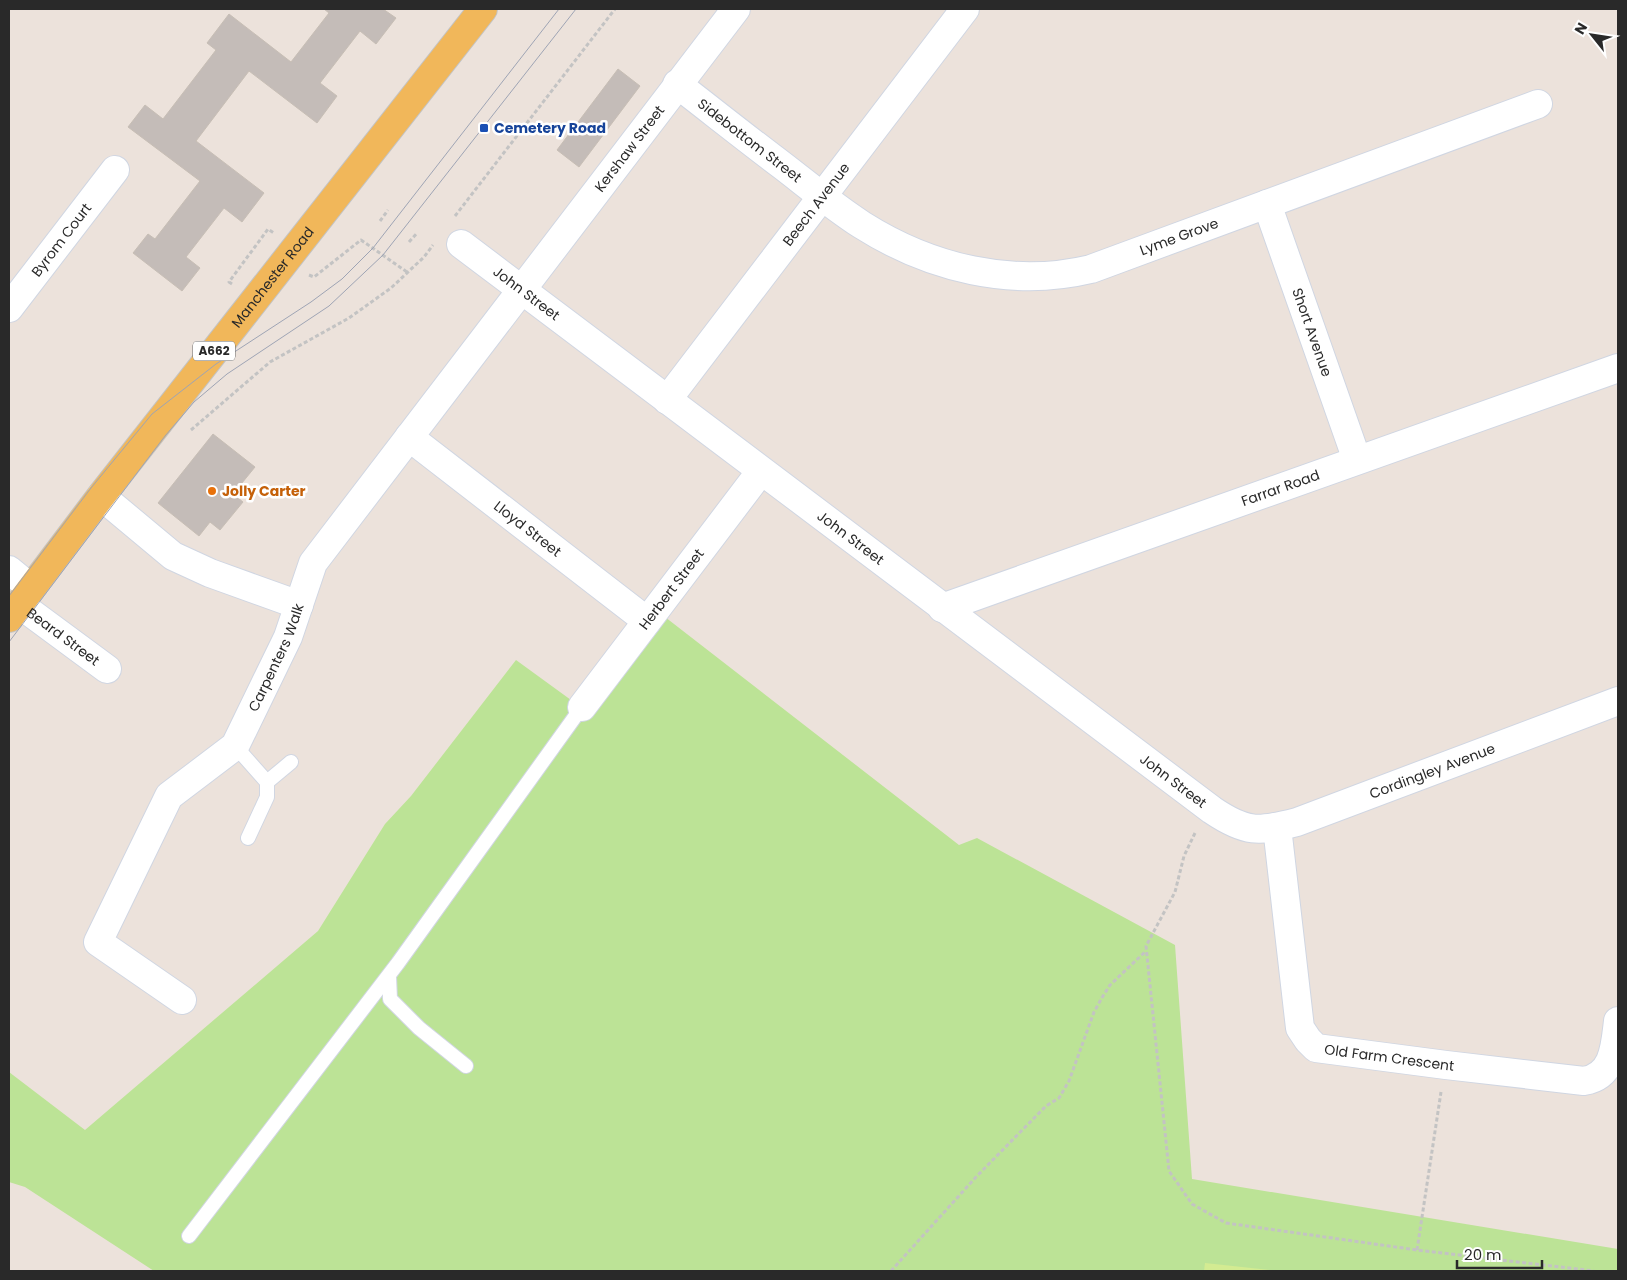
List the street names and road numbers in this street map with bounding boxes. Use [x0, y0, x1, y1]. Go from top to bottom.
street label: Sidebottom Street [693, 94, 806, 187]
street label: Kershaw Street [590, 101, 669, 196]
street label: Beech Avenue [778, 158, 855, 250]
street label: Byrom Court [27, 199, 96, 281]
street label: Lyme Grove [1137, 213, 1222, 260]
street label: Manchester Road [227, 222, 319, 332]
street label: John Street [489, 262, 564, 325]
street label: Short Avenue [1287, 285, 1337, 380]
road number: A662 [193, 342, 235, 361]
street label: Farrar Road [1238, 465, 1322, 511]
street label: Lloyd Street [490, 496, 566, 561]
street label: John Street [813, 506, 888, 570]
street label: Herbert Street [634, 544, 709, 634]
street label: Carpenters Walk [243, 600, 309, 715]
street label: Beard Street [23, 603, 104, 670]
street label: Cordingley Avenue [1367, 738, 1498, 804]
street label: John Street [1136, 749, 1211, 813]
street label: Old Farm Crescent [1323, 1039, 1455, 1076]

